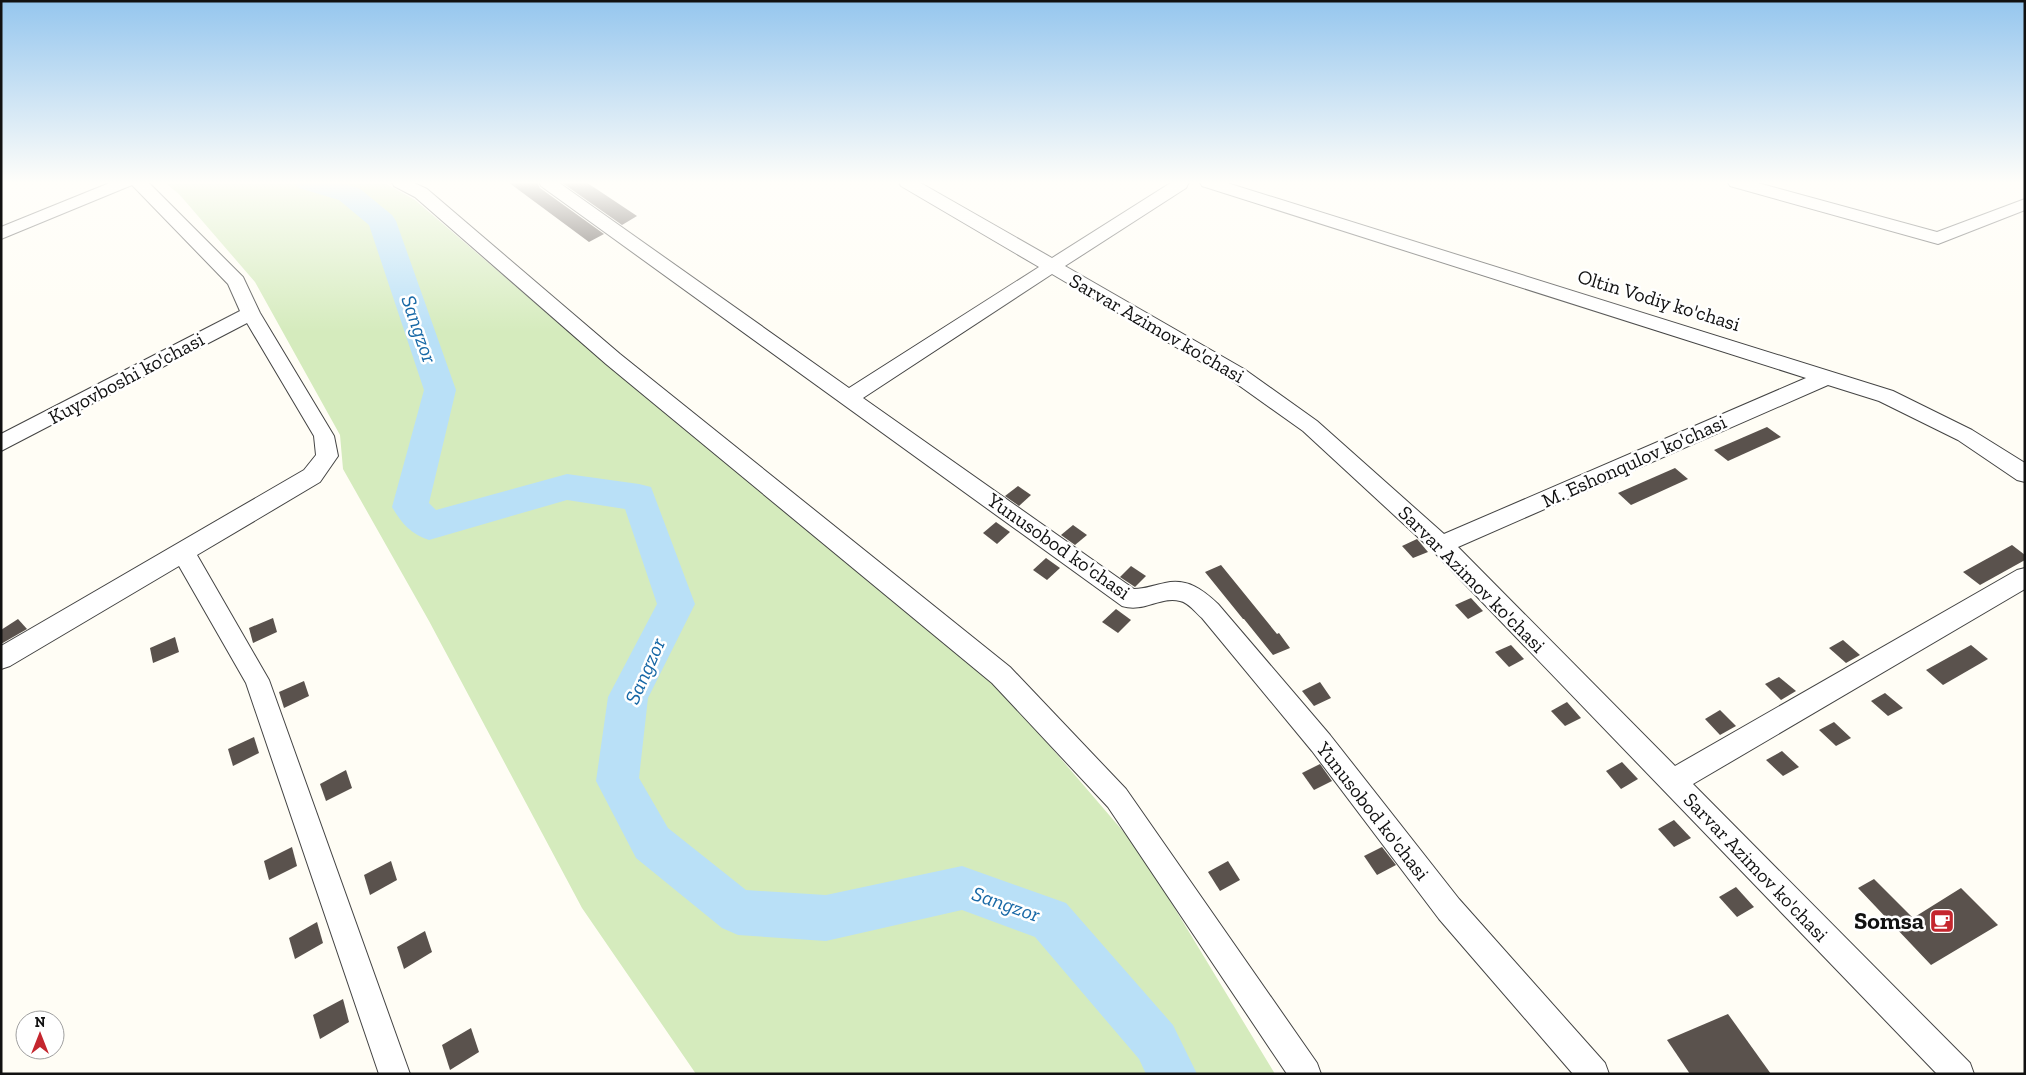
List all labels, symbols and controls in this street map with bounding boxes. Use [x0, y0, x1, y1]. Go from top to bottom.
street label: Oltin Vodiy ko'chasi [1575, 264, 1744, 336]
street label: Sarvar Azimov ko'chasi [1065, 268, 1249, 388]
water label: Sangzor [396, 292, 443, 367]
street label: Kuyovboshi ko'chasi [44, 327, 208, 429]
street label: M. Eshonqulov ko'chasi [1538, 409, 1730, 513]
street label: Yunusobod ko'chasi [982, 487, 1135, 604]
street label: Sarvar Azimov ko'chasi [1394, 501, 1551, 658]
water label: Sangzor [619, 633, 671, 708]
street label: Yunusobod ko'chasi [1311, 736, 1435, 885]
street label: Sarvar Azimov ko'chasi [1679, 787, 1834, 947]
water label: Sangzor [969, 880, 1044, 927]
place label: Somsa [1854, 906, 1924, 935]
cafe icon: Somsa [1929, 908, 1955, 934]
north arrow [15, 1010, 65, 1060]
text: N [35, 1014, 46, 1031]

